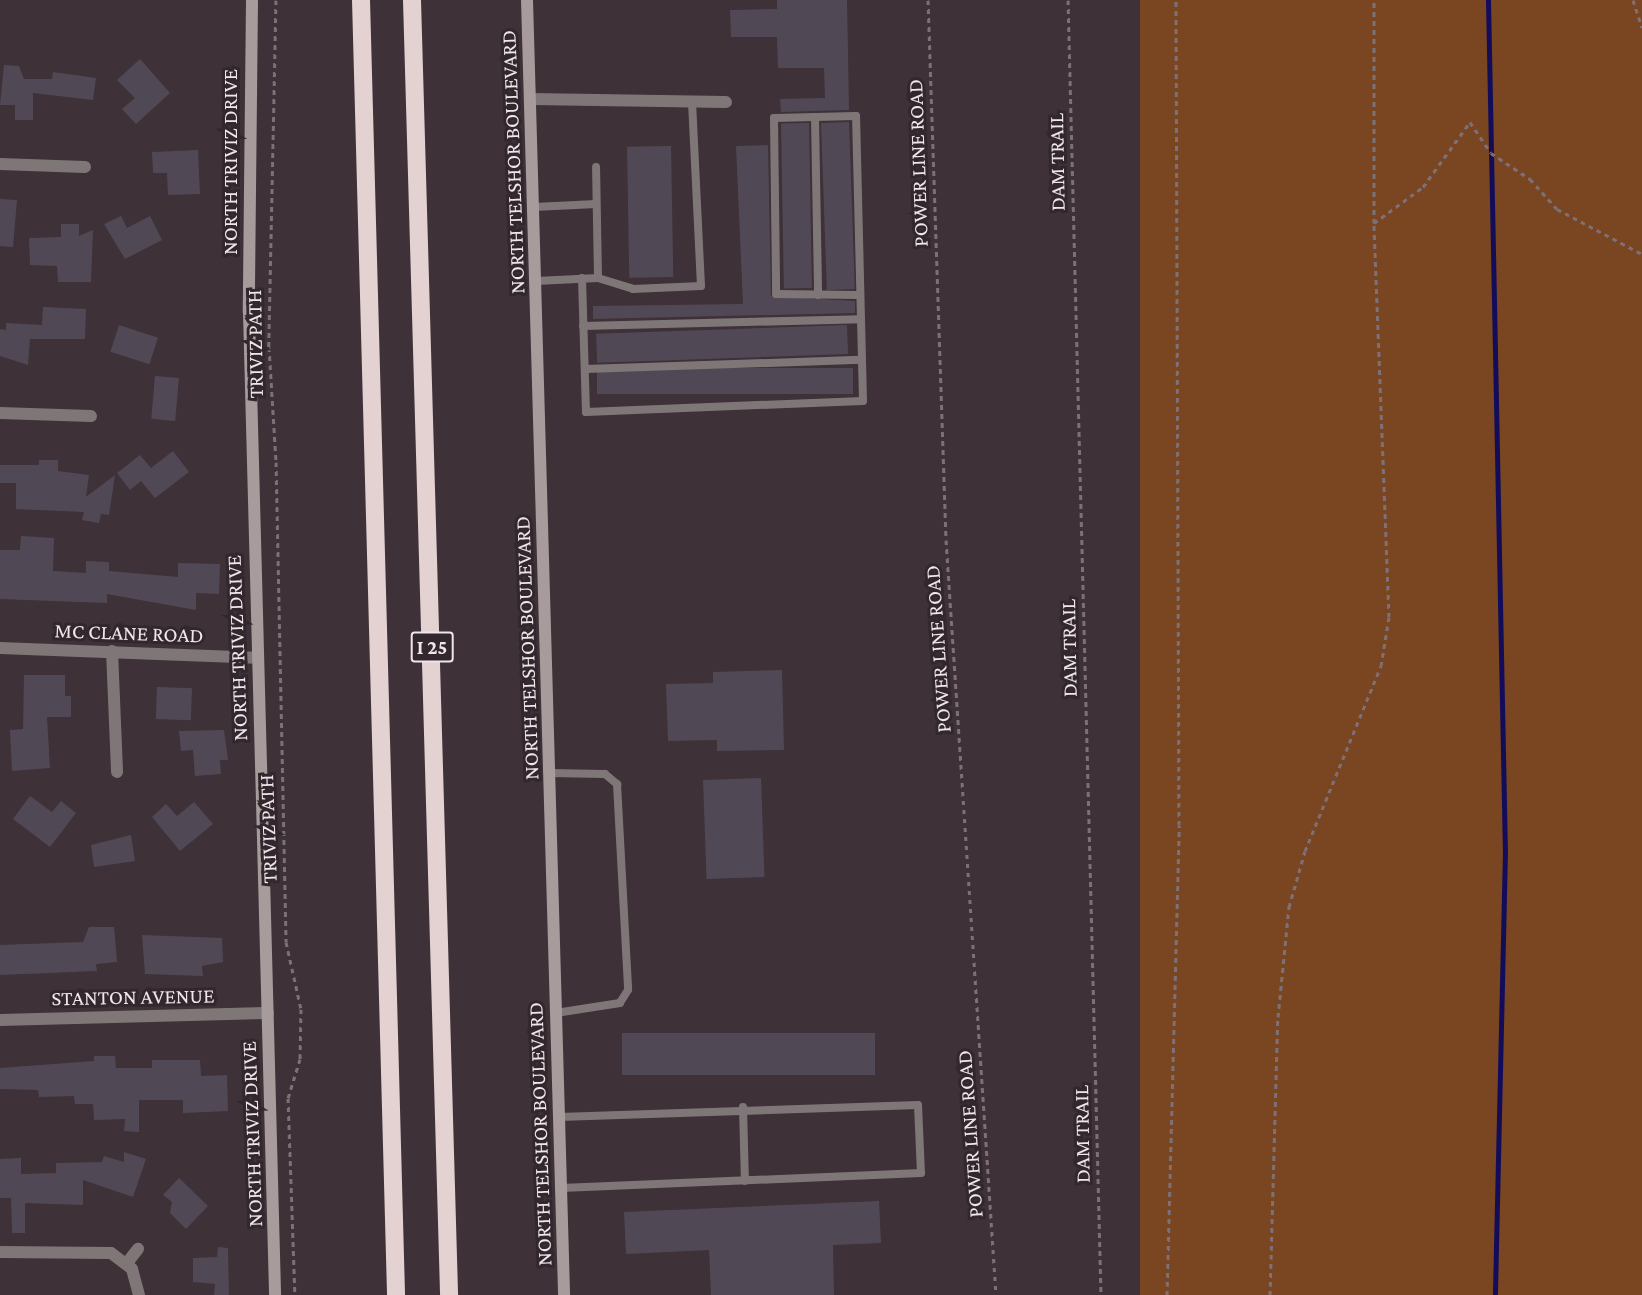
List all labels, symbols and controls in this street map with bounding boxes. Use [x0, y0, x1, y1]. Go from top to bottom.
street label: NORTH TELSHOR BOULEVARD [496, 30, 530, 294]
street label: NORTH TRIVIZ DRIVE [217, 69, 243, 255]
street label: POWER LINE ROAD [902, 79, 934, 247]
street label: DAM TRAIL [1044, 113, 1070, 211]
street label: TRIVIZ PATH [241, 289, 269, 399]
street label: NORTH TELSHOR BOULEVARD [510, 516, 544, 780]
street label: NORTH TRIVIZ DRIVE [221, 555, 253, 741]
street label: POWER LINE ROAD [920, 564, 956, 734]
street label: DAM TRAIL [1056, 599, 1082, 697]
street label: MC CLANE ROAD [54, 618, 204, 648]
road number: I 25 [410, 630, 454, 664]
street label: TRIVIZ PATH [254, 774, 282, 884]
street label: STANTON AVENUE [51, 983, 215, 1011]
street label: NORTH TELSHOR BOULEVARD [523, 1002, 557, 1266]
street label: NORTH TRIVIZ DRIVE [236, 1041, 268, 1227]
street label: POWER LINE ROAD [952, 1049, 988, 1219]
street label: DAM TRAIL [1069, 1085, 1095, 1183]

